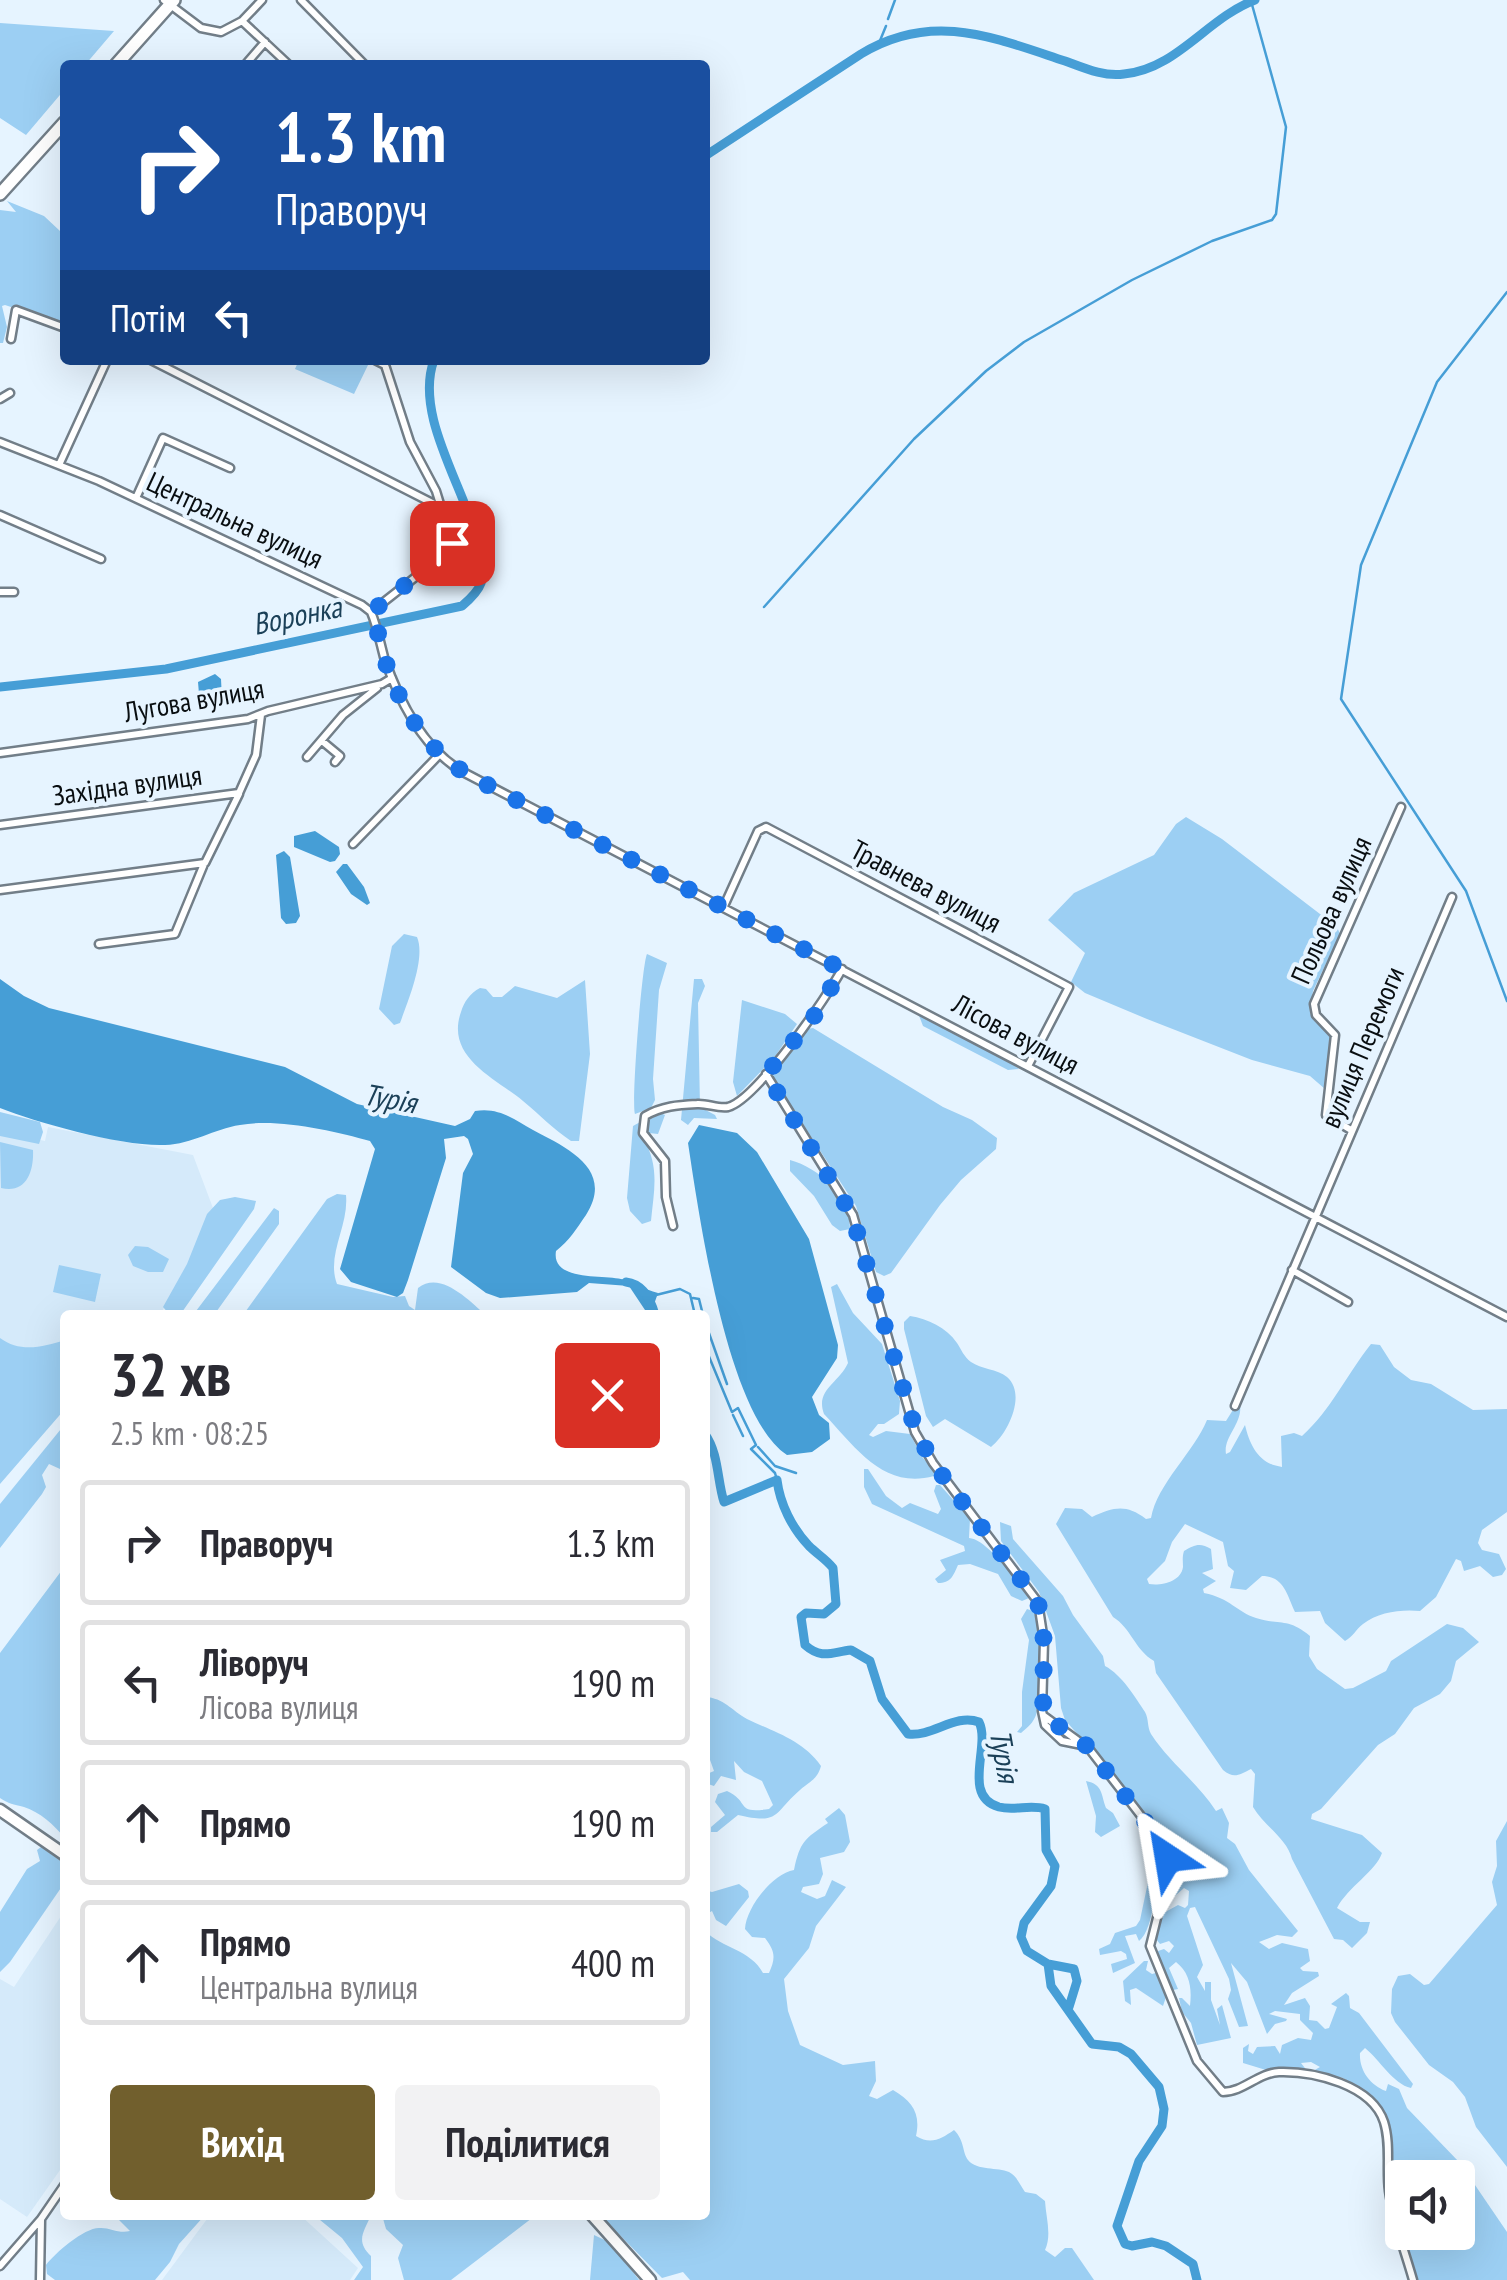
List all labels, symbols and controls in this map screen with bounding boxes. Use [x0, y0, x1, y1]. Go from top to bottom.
text: 1.3 km [275, 91, 446, 181]
icon: right [110, 100, 240, 230]
text: Праворуч [275, 179, 428, 237]
icon: left [206, 290, 261, 345]
text: Потім [110, 293, 186, 342]
street label: Центральна вулиця [141, 463, 329, 577]
pin [410, 501, 495, 586]
icon: arrive [425, 516, 480, 571]
water label: Воронка [249, 586, 347, 643]
street label: Лугова вулиця [120, 669, 267, 730]
street label: Західна вулиця [50, 756, 204, 813]
street label: Травнева вулиця [845, 830, 1008, 941]
street label: Польова вулиця [1282, 830, 1379, 989]
street label: вулиця Перемоги [1311, 961, 1412, 1133]
street label: Лісова вулиця [946, 984, 1086, 1082]
water label: Турія [361, 1074, 422, 1122]
text: 32 хв [110, 1335, 231, 1413]
button: close [555, 1343, 660, 1448]
text: 2.5 km · 08:25 [110, 1412, 269, 1454]
icon: right [115, 1515, 170, 1570]
text: Праворуч [200, 1518, 333, 1567]
text: 1.3 km [566, 1518, 655, 1567]
text: Ліворуч [200, 1637, 309, 1686]
icon: left [115, 1655, 170, 1710]
text: 190 m [571, 1658, 655, 1707]
text: Лісова вулиця [200, 1686, 358, 1728]
water label: Турія [982, 1726, 1030, 1787]
icon: ahead [115, 1795, 170, 1850]
text: Прямо [200, 1798, 291, 1847]
text: 190 m [571, 1798, 655, 1847]
position arrow [1116, 1806, 1220, 1910]
text: Прямо [200, 1917, 291, 1966]
icon: ahead [115, 1935, 170, 1990]
text: 400 m [571, 1938, 655, 1987]
text: Центральна вулиця [200, 1966, 418, 2008]
button: Вихід [110, 2085, 375, 2200]
button: Поділитися [395, 2085, 660, 2200]
map controls [1385, 2160, 1475, 2250]
button: sound [1385, 2160, 1475, 2250]

